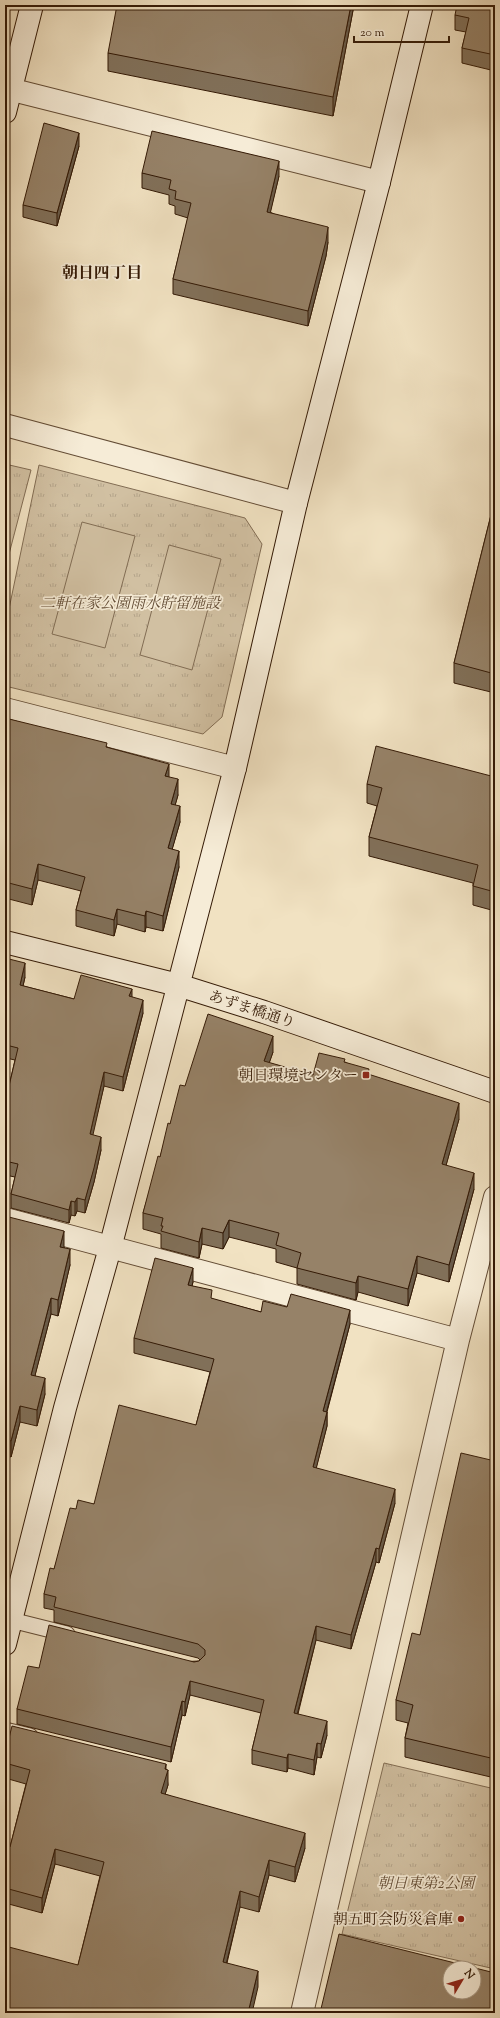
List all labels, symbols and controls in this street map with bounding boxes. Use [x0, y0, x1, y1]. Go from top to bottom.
scale bar [354, 18, 449, 44]
text: 20 m [360, 24, 385, 42]
district label: 朝日四丁目 [62, 263, 142, 286]
park label: 二軒在家公園雨水貯留施設 [40, 594, 222, 615]
street label: あずま橋通り [205, 987, 298, 1034]
place label: 朝日環境センター [239, 1066, 358, 1087]
marker: 朝日環境センター [361, 1070, 371, 1080]
park label: 朝日東第2公園 [378, 1874, 477, 1895]
place label: 朝五町会防災倉庫 [333, 1910, 453, 1931]
marker: 朝五町会防災倉庫 [456, 1914, 466, 1924]
north arrow [442, 1960, 482, 2000]
text: N [459, 1965, 478, 1983]

